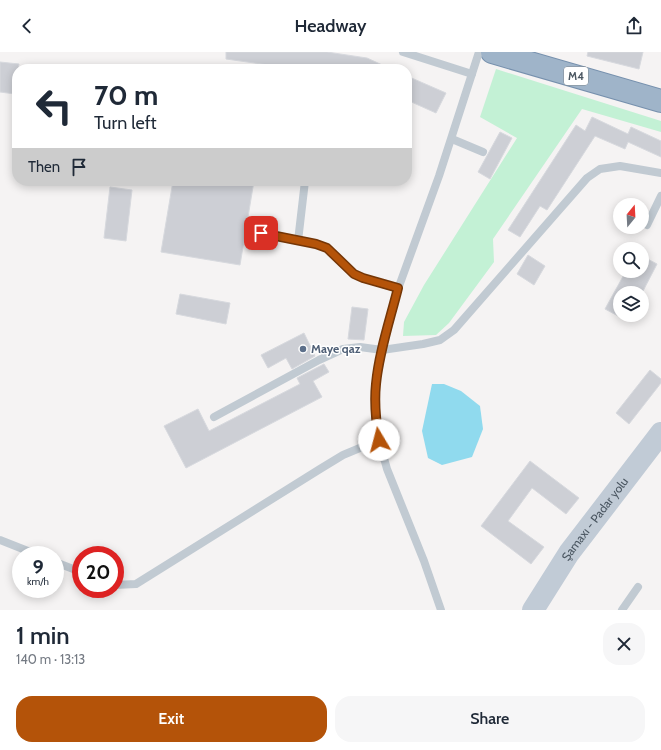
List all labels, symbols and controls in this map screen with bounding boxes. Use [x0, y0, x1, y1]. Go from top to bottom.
icon: back [16, 15, 38, 37]
text: Headway [295, 15, 366, 37]
icon: share [623, 15, 645, 37]
road number: M4 [564, 67, 588, 85]
text: 70 m [94, 78, 158, 112]
icon: left [28, 80, 80, 132]
text: Turn left [94, 112, 157, 134]
icon: arrive [68, 156, 90, 178]
text: Then [28, 158, 60, 176]
north arrow [613, 198, 649, 234]
map controls [613, 198, 649, 322]
pin [244, 216, 278, 250]
icon: arrive [250, 222, 272, 244]
button: search [613, 242, 649, 278]
button: layers [613, 286, 649, 322]
place label: Maye qaz [311, 341, 361, 356]
marker: Maye qaz [298, 344, 308, 354]
position arrow [358, 419, 400, 461]
street label: Şamaxı - Padar yolu [558, 474, 631, 563]
speed limit sign: 20 [72, 546, 124, 598]
text: 9 [32, 555, 44, 579]
text: km/h [27, 575, 49, 588]
text: 1 min [16, 621, 70, 650]
button: close [603, 623, 645, 665]
text: 140 m · 13:13 [16, 651, 85, 667]
button: Exit [16, 696, 327, 742]
button: Share [335, 696, 645, 742]

